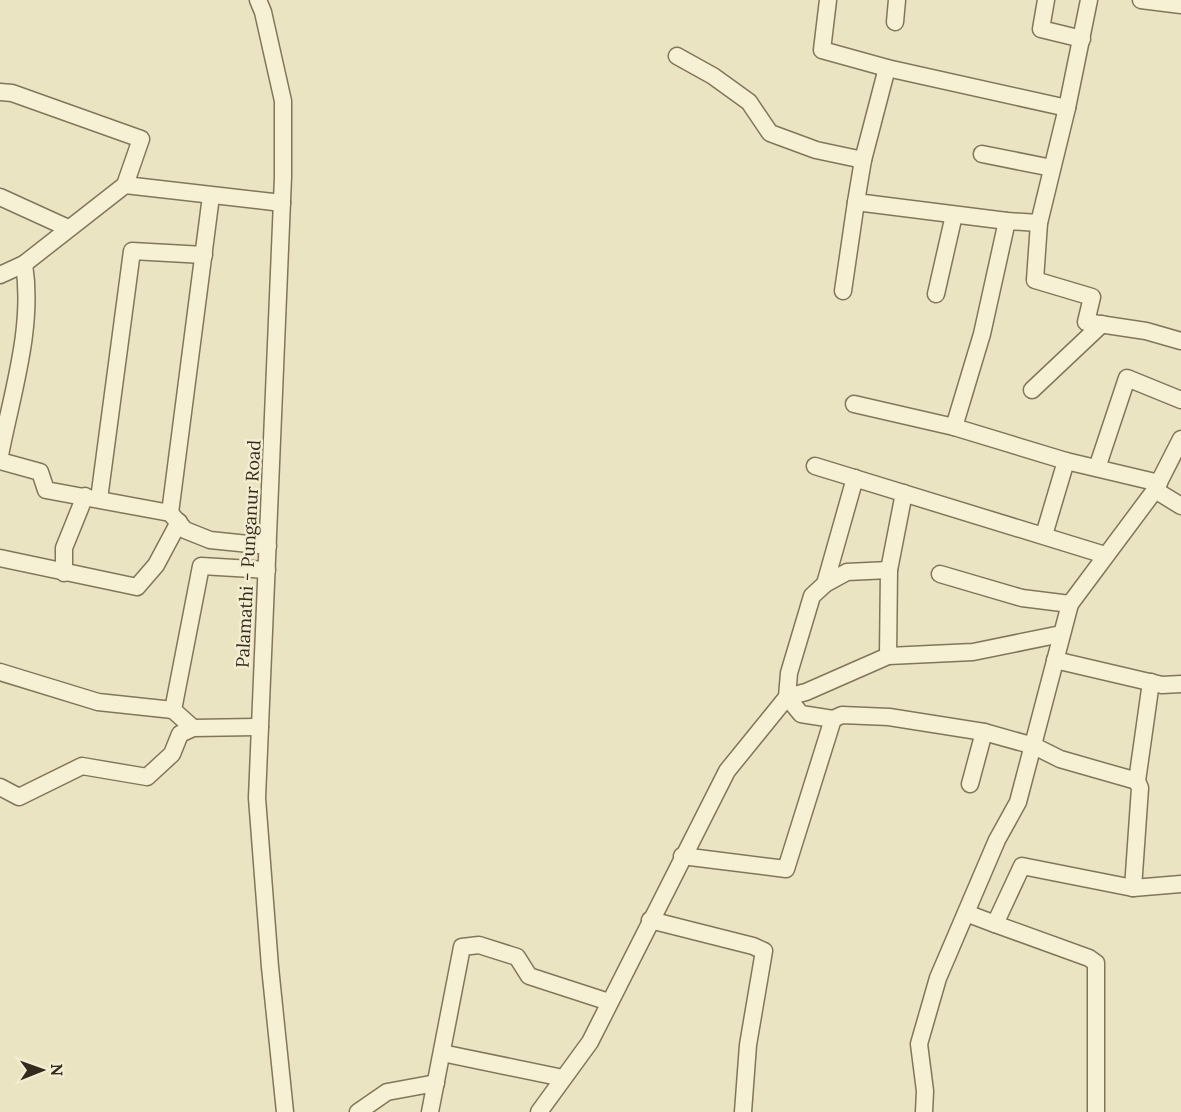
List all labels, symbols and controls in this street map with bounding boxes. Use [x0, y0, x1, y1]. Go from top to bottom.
street label: Palamathi - Punganur Road [231, 439, 265, 669]
north arrow [12, 1040, 72, 1100]
text: N [47, 1063, 67, 1076]

